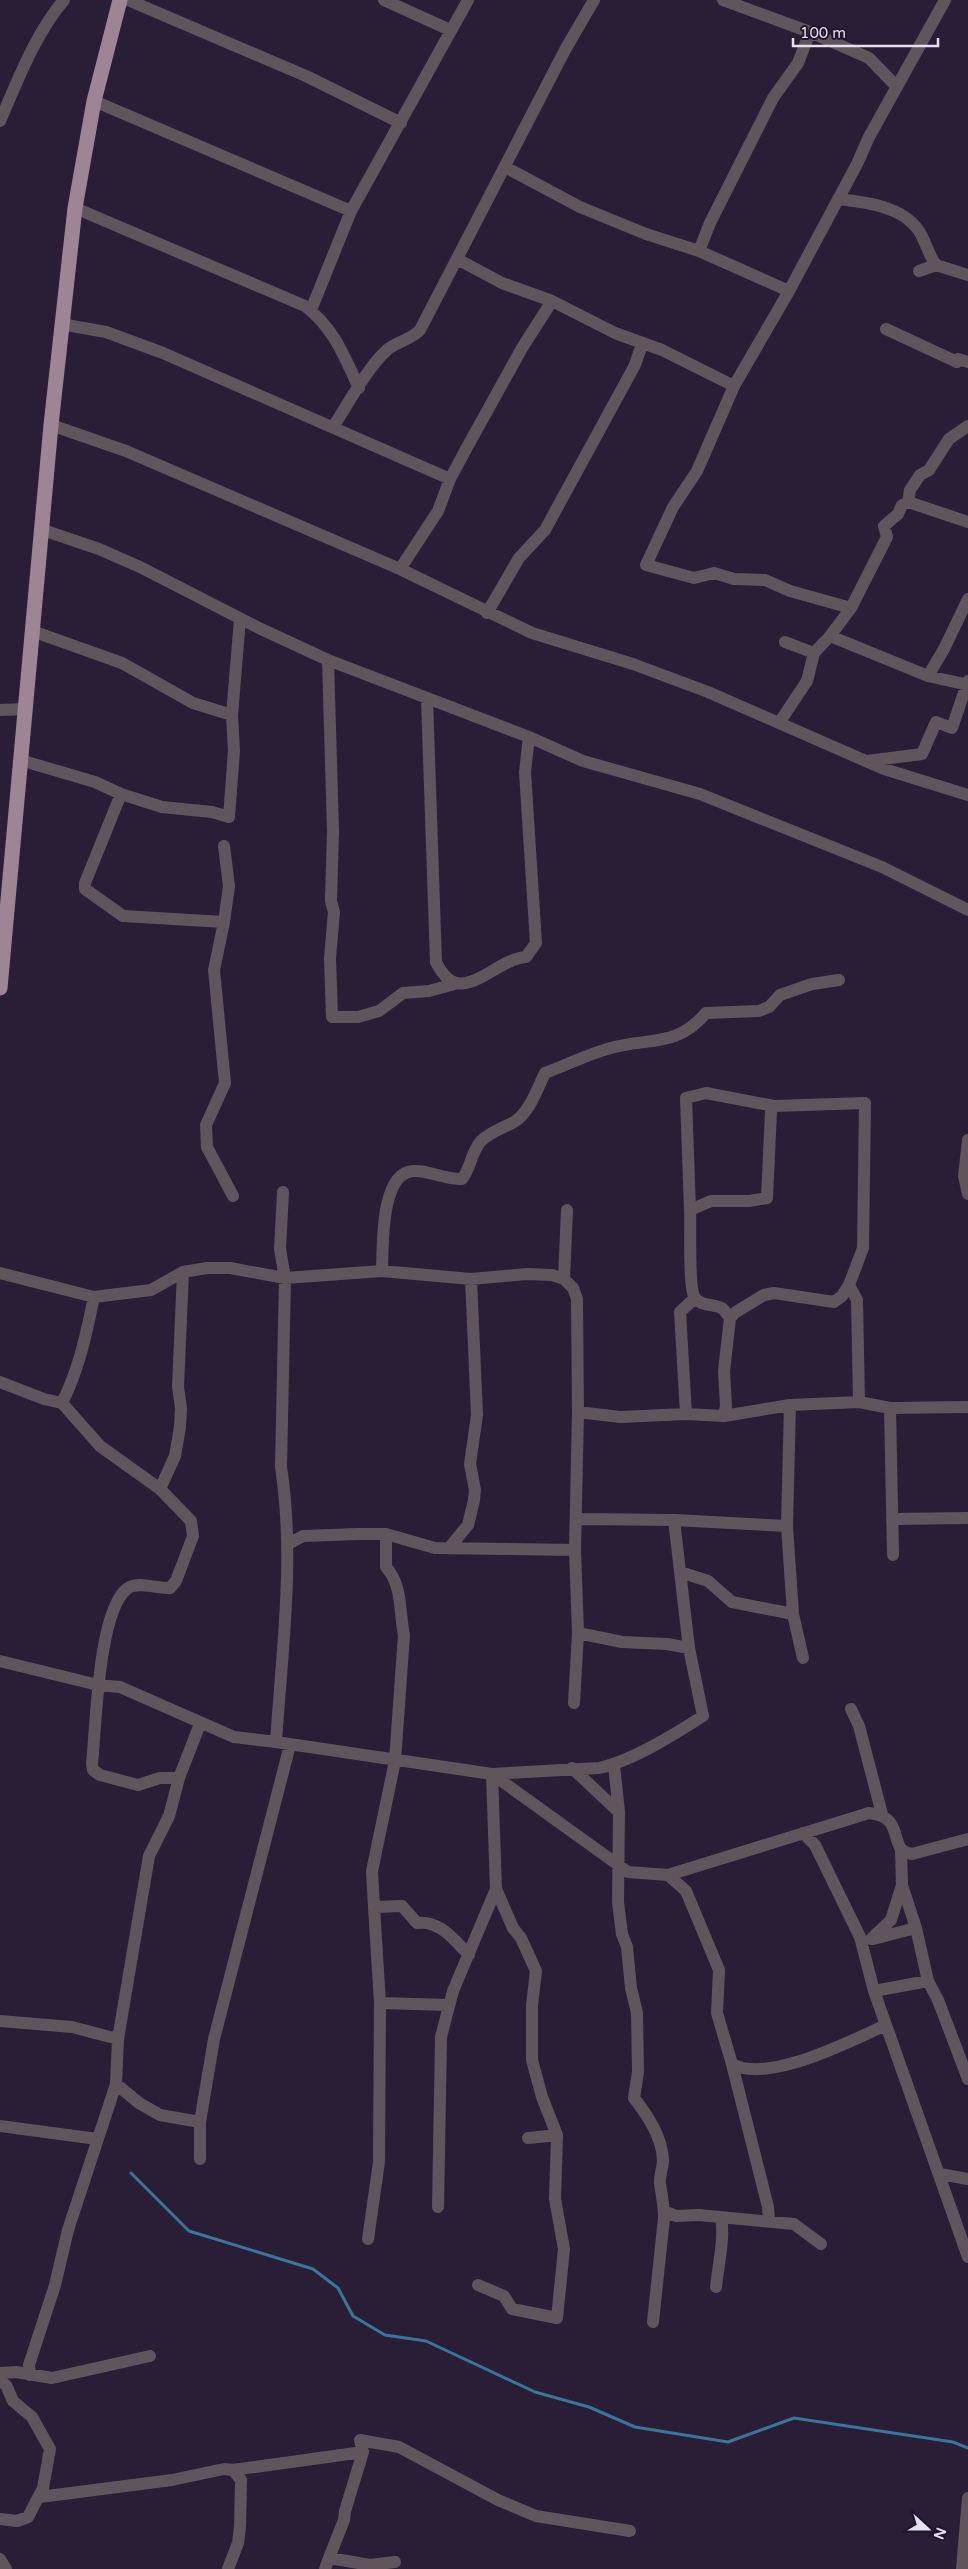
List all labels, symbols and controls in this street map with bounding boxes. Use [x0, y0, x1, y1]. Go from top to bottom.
scale bar [793, 15, 938, 47]
text: 100 m [800, 24, 846, 42]
north arrow [903, 2504, 953, 2554]
text: N [930, 2525, 950, 2542]

